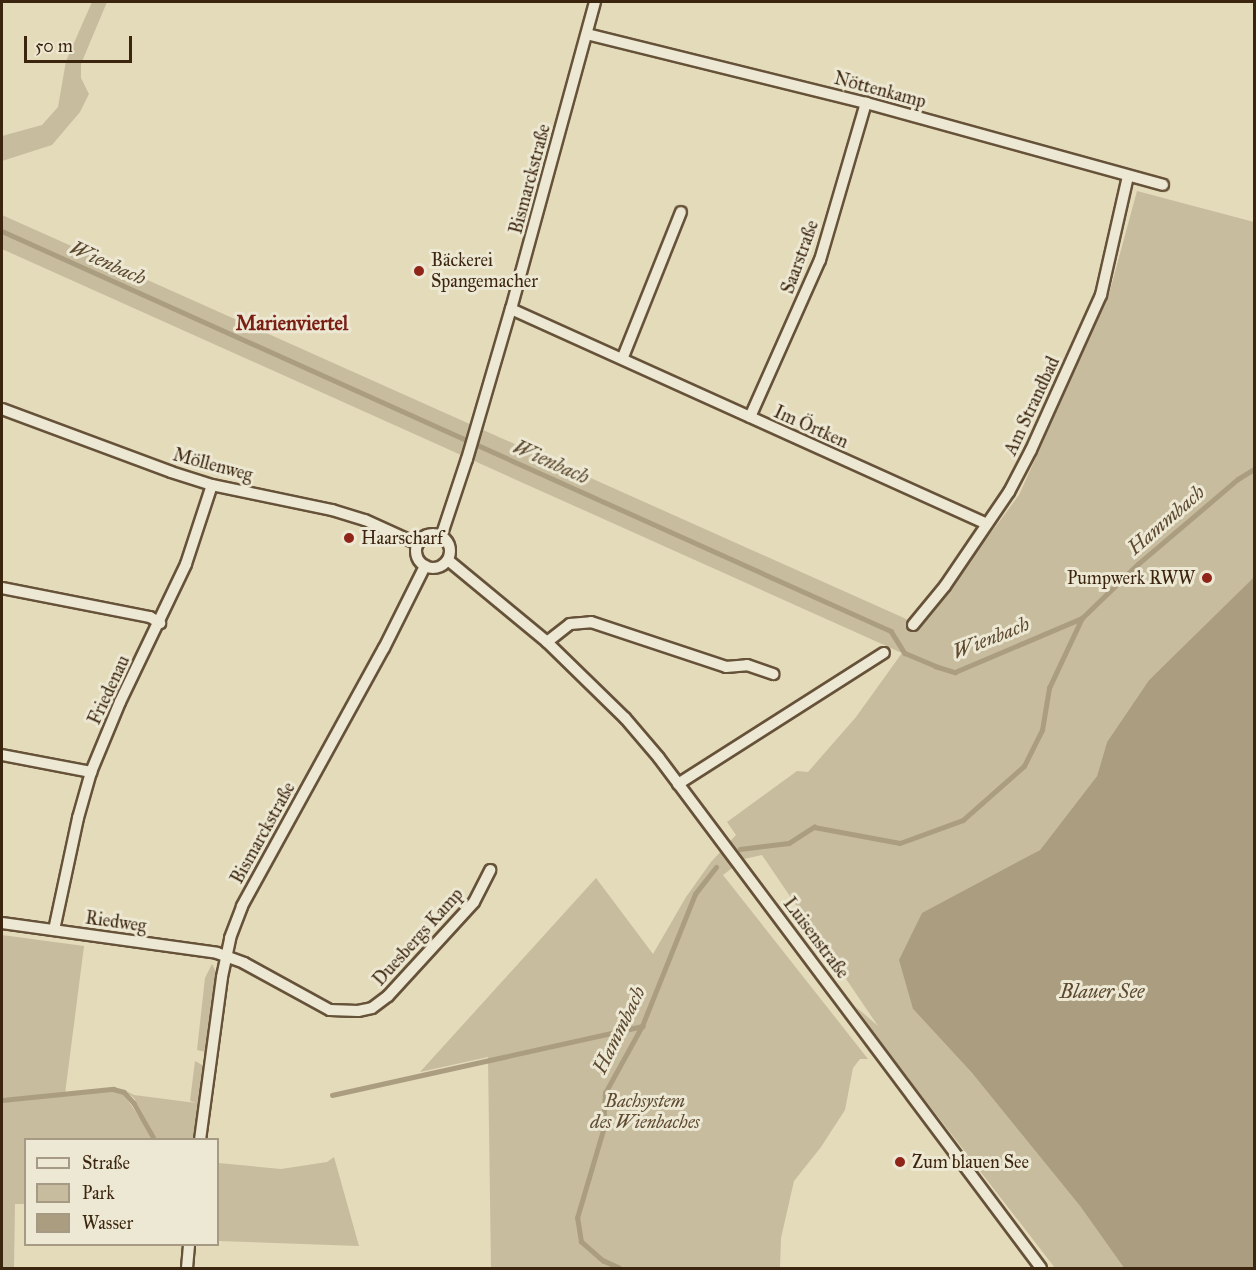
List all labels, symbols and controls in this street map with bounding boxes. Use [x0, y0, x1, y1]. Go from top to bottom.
scale bar [27, 24, 135, 62]
text: 50 m [35, 35, 73, 57]
street label: Nöttenkamp [832, 67, 928, 113]
street label: Bismarckstraße [505, 122, 555, 236]
street label: Saarstraße [777, 217, 823, 297]
water label: Wienbach [66, 236, 150, 290]
place label: Bäckerei Spangemacher [431, 250, 538, 292]
marker: Bäckerei Spangemacher [412, 264, 426, 278]
district label: Marienviertel [236, 311, 348, 335]
street label: Am Strandbad [1000, 353, 1064, 459]
street label: Im Örtken [771, 401, 851, 453]
water label: Wienbach [509, 435, 593, 489]
street label: Möllenweg [171, 444, 255, 486]
water label: Hammbach [1123, 480, 1209, 560]
place label: Haarscharf [361, 527, 443, 549]
marker: Haarscharf [342, 531, 356, 545]
place label: Pumpwerk RWW [1067, 567, 1195, 589]
marker: Pumpwerk RWW [1200, 571, 1214, 585]
water label: Wienbach [949, 612, 1033, 664]
street label: Friedenau [84, 652, 134, 728]
street label: Bismarckstraße [226, 778, 300, 888]
street label: Duesbergs Kamp [368, 884, 468, 990]
street label: Luisenstraße [779, 893, 853, 983]
street label: Riedweg [84, 907, 148, 937]
water label: Blauer See [1060, 979, 1144, 1003]
water label: Hammbach [588, 982, 650, 1078]
park label: Bachsystem des Wienbaches [590, 1091, 700, 1134]
legend [24, 1138, 219, 1246]
place label: Zum blauen See [912, 1151, 1029, 1173]
text: Straße [82, 1152, 130, 1174]
marker: Zum blauen See [893, 1155, 907, 1169]
text: Park [82, 1182, 115, 1204]
text: Wasser [82, 1212, 133, 1234]

